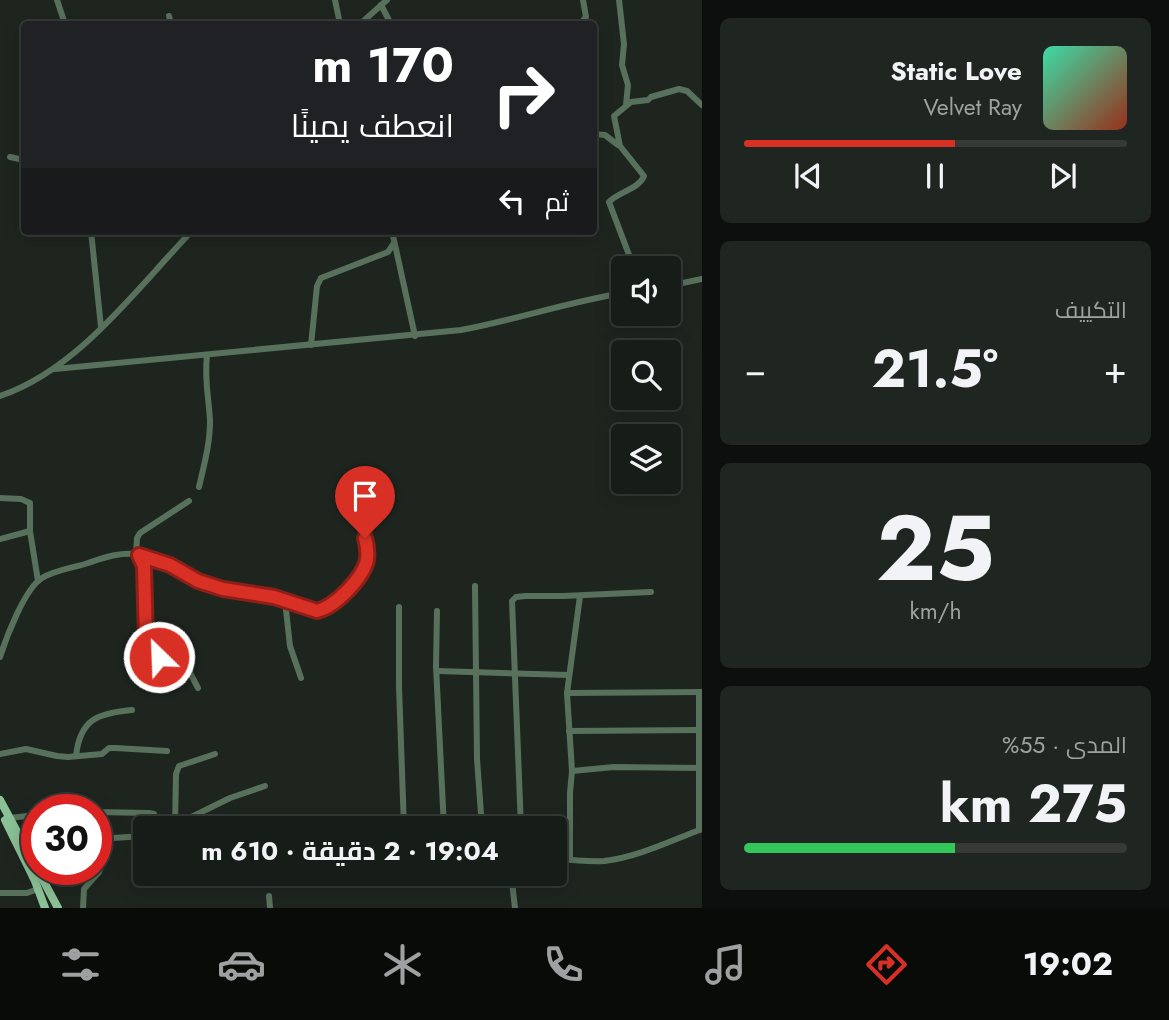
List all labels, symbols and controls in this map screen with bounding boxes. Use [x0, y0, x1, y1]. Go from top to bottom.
text: 170 m [312, 30, 454, 100]
icon: right [478, 49, 569, 140]
text: Static Love [890, 52, 1022, 90]
text: Velvet Ray [924, 90, 1022, 124]
text: انعطف يمينًا [291, 103, 454, 149]
icon: previous [789, 157, 827, 195]
icon: pause [916, 157, 954, 195]
icon: next [1044, 157, 1082, 195]
icon: left [493, 182, 531, 220]
text: ثم [545, 183, 569, 221]
map controls [611, 256, 681, 494]
button: sound [611, 256, 681, 326]
text: التكييف [1055, 293, 1127, 327]
text: 21.5° [872, 331, 998, 407]
button: search [611, 340, 681, 410]
text: − [744, 342, 766, 397]
text: + [1104, 342, 1127, 397]
button: layers [611, 424, 681, 494]
pin [335, 466, 395, 538]
icon: arrive [346, 477, 384, 515]
text: 25 [876, 483, 995, 614]
text: km/h [910, 594, 962, 628]
position arrow [122, 620, 196, 694]
text: المدى · 55% [1002, 728, 1127, 762]
text: 275 km [940, 766, 1127, 842]
speed limit sign: 30 [21, 794, 112, 885]
text: 19:04 · 2 دقيقة · 610 m [201, 832, 499, 870]
icon: filters [56, 940, 105, 989]
icon: car [217, 940, 266, 989]
icon: climate [378, 940, 427, 989]
icon: phone [539, 940, 588, 989]
icon: music [701, 940, 750, 989]
icon: directions [862, 940, 911, 989]
text: 19:02 [1023, 941, 1113, 987]

